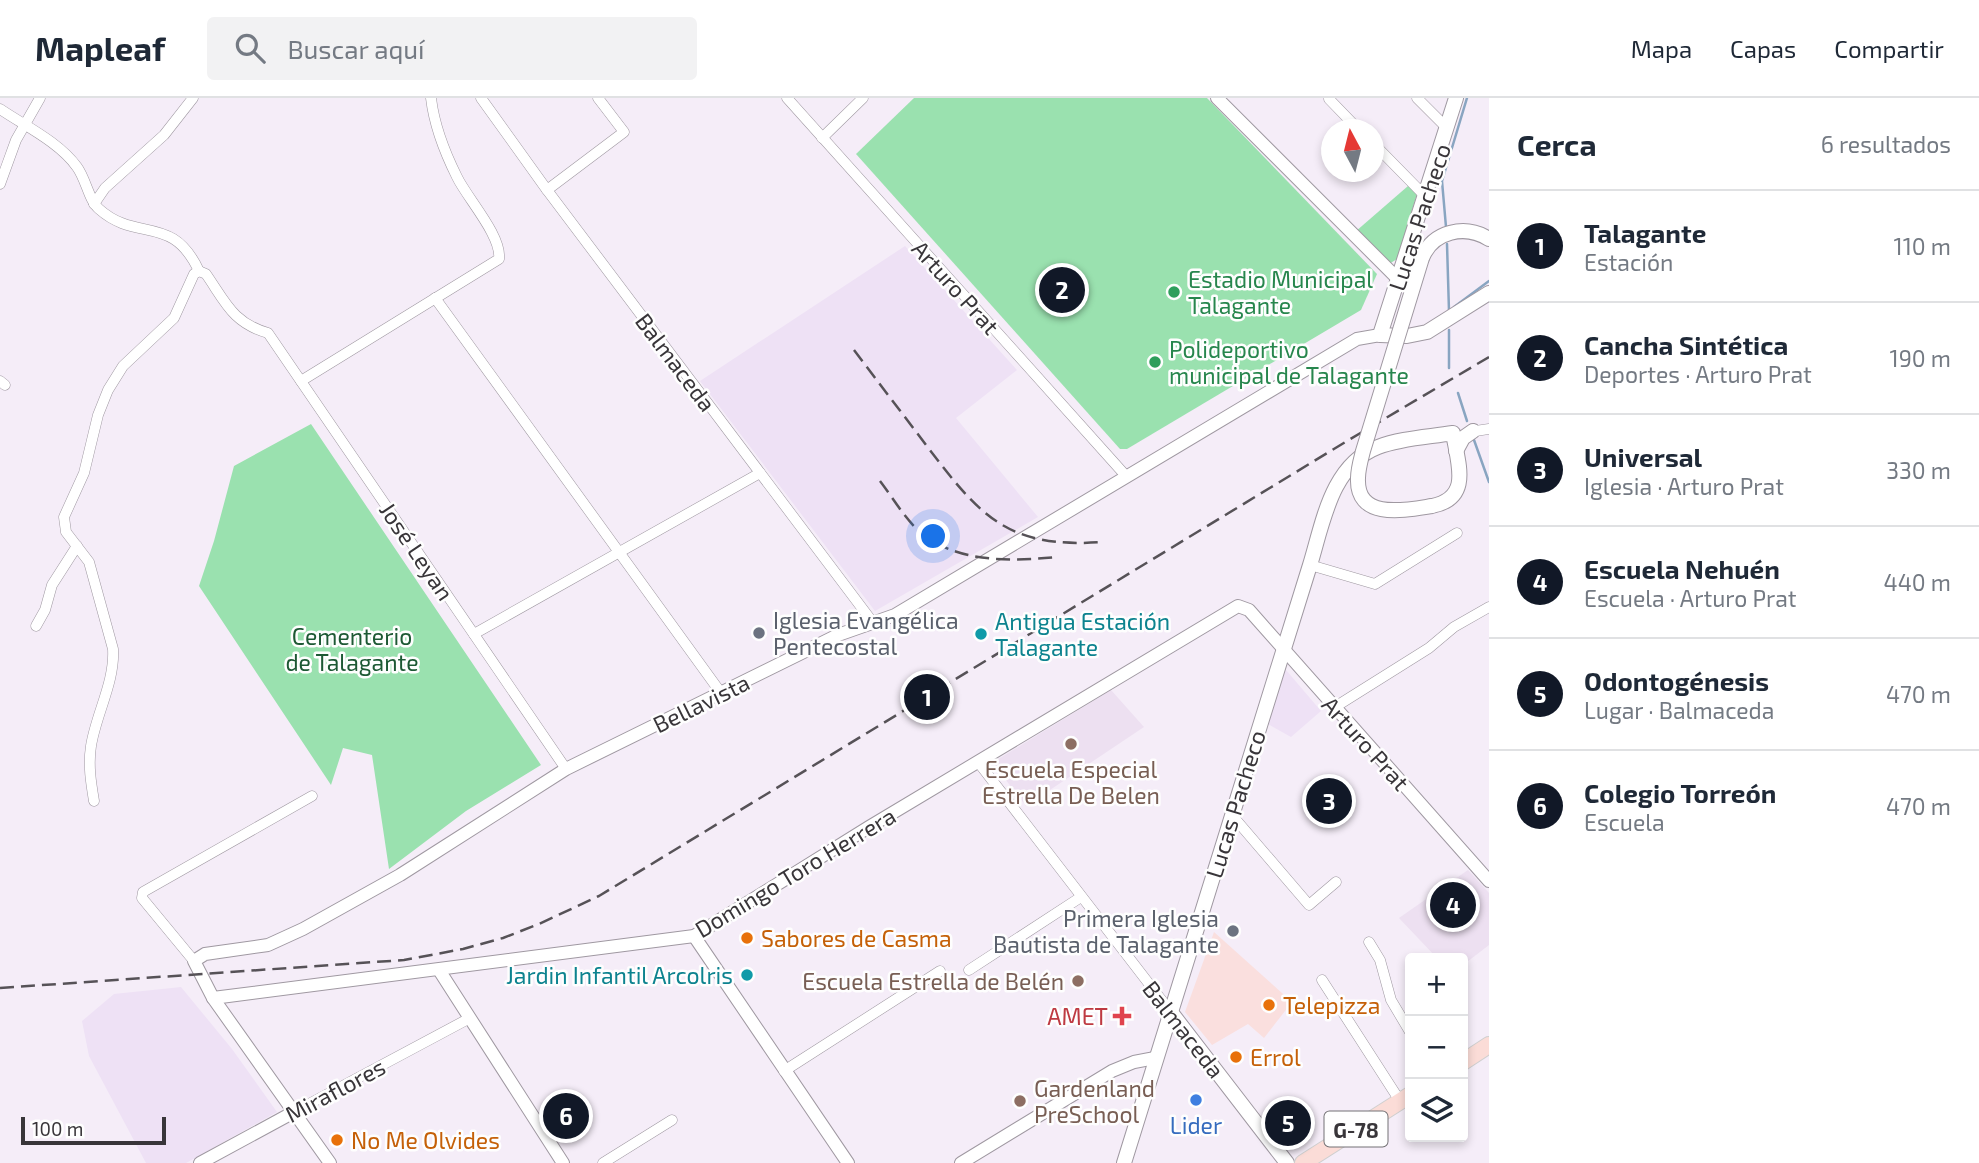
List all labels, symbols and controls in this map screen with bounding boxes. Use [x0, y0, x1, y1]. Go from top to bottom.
search box [207, 17, 697, 80]
text: Mapleaf [35, 28, 165, 68]
icon: search [231, 29, 269, 67]
text: Buscar aquí [287, 33, 425, 64]
text: Mapa [1631, 34, 1692, 63]
text: Capas [1730, 34, 1796, 63]
text: Compartir [1834, 34, 1944, 63]
north arrow [1321, 119, 1384, 182]
text: Cerca [1517, 126, 1597, 162]
text: 6 resultados [1821, 130, 1951, 158]
street label: Lucas Pacheco [1382, 140, 1456, 294]
text: Talagante [1584, 217, 1706, 248]
text: 1 [1535, 232, 1545, 260]
text: 110 m [1894, 232, 1951, 260]
street label: Arturo Prat [907, 234, 1006, 340]
text: Estación [1584, 248, 1673, 276]
pin: 2 [1039, 264, 1085, 316]
place label: Estadio Municipal Talagante [1188, 265, 1373, 319]
marker: Estadio Municipal Talagante [1166, 284, 1182, 300]
street label: Balmaceda [630, 307, 722, 417]
text: Cancha Sintética [1584, 329, 1788, 360]
place label: Polideportivo municipal de Talagante [1169, 335, 1409, 389]
text: 2 [1533, 344, 1547, 372]
text: 190 m [1890, 344, 1951, 372]
marker: Polideportivo municipal de Talagante [1147, 354, 1163, 370]
text: Deportes · Arturo Prat [1584, 360, 1812, 388]
text: Universal [1584, 441, 1702, 472]
text: 3 [1533, 456, 1547, 484]
text: 330 m [1886, 456, 1951, 484]
text: Iglesia · Arturo Prat [1584, 472, 1784, 500]
street label: José Leyan [374, 497, 460, 605]
your location [916, 519, 950, 553]
text: Escuela Nehuén [1584, 553, 1780, 584]
text: 4 [1533, 568, 1547, 596]
text: 440 m [1884, 568, 1951, 596]
text: Escuela · Arturo Prat [1584, 584, 1797, 612]
place label: Iglesia Evangélica Pentecostal [773, 606, 959, 660]
place label: Antigua Estación Talagante [995, 607, 1170, 661]
park label: Cementerio de Talagante [285, 622, 419, 676]
marker: Iglesia Evangélica Pentecostal [751, 625, 767, 641]
marker: Antigua Estación Talagante [973, 626, 989, 642]
text: Odontogénesis [1584, 665, 1769, 696]
street label: Bellavista [648, 668, 754, 738]
pin: 1 [904, 671, 950, 723]
text: 5 [1534, 680, 1546, 708]
text: 470 m [1886, 680, 1951, 708]
street label: Arturo Prat [1317, 690, 1416, 796]
text: Lugar · Balmaceda [1584, 696, 1774, 724]
street label: Lucas Pacheco [1199, 727, 1271, 881]
marker: Escuela Especial Estrella De Belen [1063, 736, 1079, 752]
place label: Escuela Especial Estrella De Belen [982, 755, 1160, 809]
pin: 3 [1306, 775, 1352, 827]
text: Colegio Torreón [1584, 777, 1777, 808]
text: 6 [1533, 792, 1547, 820]
text: 470 m [1886, 792, 1951, 820]
street label: Domingo Toro Herrera [690, 801, 900, 943]
text: Escuela [1584, 808, 1665, 836]
pin: 4 [1430, 879, 1476, 931]
place label: Primera Iglesia Bautista de Talagante [993, 904, 1219, 958]
marker: Primera Iglesia Bautista de Talagante [1225, 923, 1241, 939]
place label: Sabores de Casma [761, 924, 952, 952]
marker: Sabores de Casma [739, 930, 755, 946]
map controls [1405, 953, 1468, 1142]
button: + [1405, 953, 1468, 1016]
place label: Jardin Infantil Arcolris [506, 961, 733, 989]
marker: Jardin Infantil Arcolris [739, 967, 755, 983]
place label: Escuela Estrella de Belén [802, 967, 1064, 995]
marker: Escuela Estrella de Belén [1070, 973, 1086, 989]
street label: Balmaceda [1137, 975, 1231, 1083]
place label: Telepizza [1283, 991, 1380, 1019]
marker: Telepizza [1261, 997, 1277, 1013]
place label: AMET [1047, 1002, 1108, 1030]
marker: AMET [1114, 1008, 1130, 1024]
button: − [1405, 1016, 1468, 1079]
place label: Errol [1250, 1043, 1301, 1071]
marker: Errol [1228, 1049, 1244, 1065]
street label: Miraflores [280, 1052, 390, 1128]
place label: Gardenland PreSchool [1034, 1074, 1155, 1128]
button: layers [1405, 1079, 1468, 1142]
pin: 6 [543, 1090, 589, 1142]
marker: Lider [1188, 1092, 1204, 1108]
marker: Gardenland PreSchool [1012, 1093, 1028, 1109]
pin: 5 [1265, 1097, 1311, 1149]
place label: Lider [1170, 1111, 1222, 1139]
road number: G-78 [1324, 1112, 1388, 1146]
scale bar [21, 1114, 166, 1146]
text: 100 m [32, 1117, 83, 1140]
place label: No Me Olvides [351, 1126, 500, 1154]
marker: No Me Olvides [329, 1132, 345, 1148]

